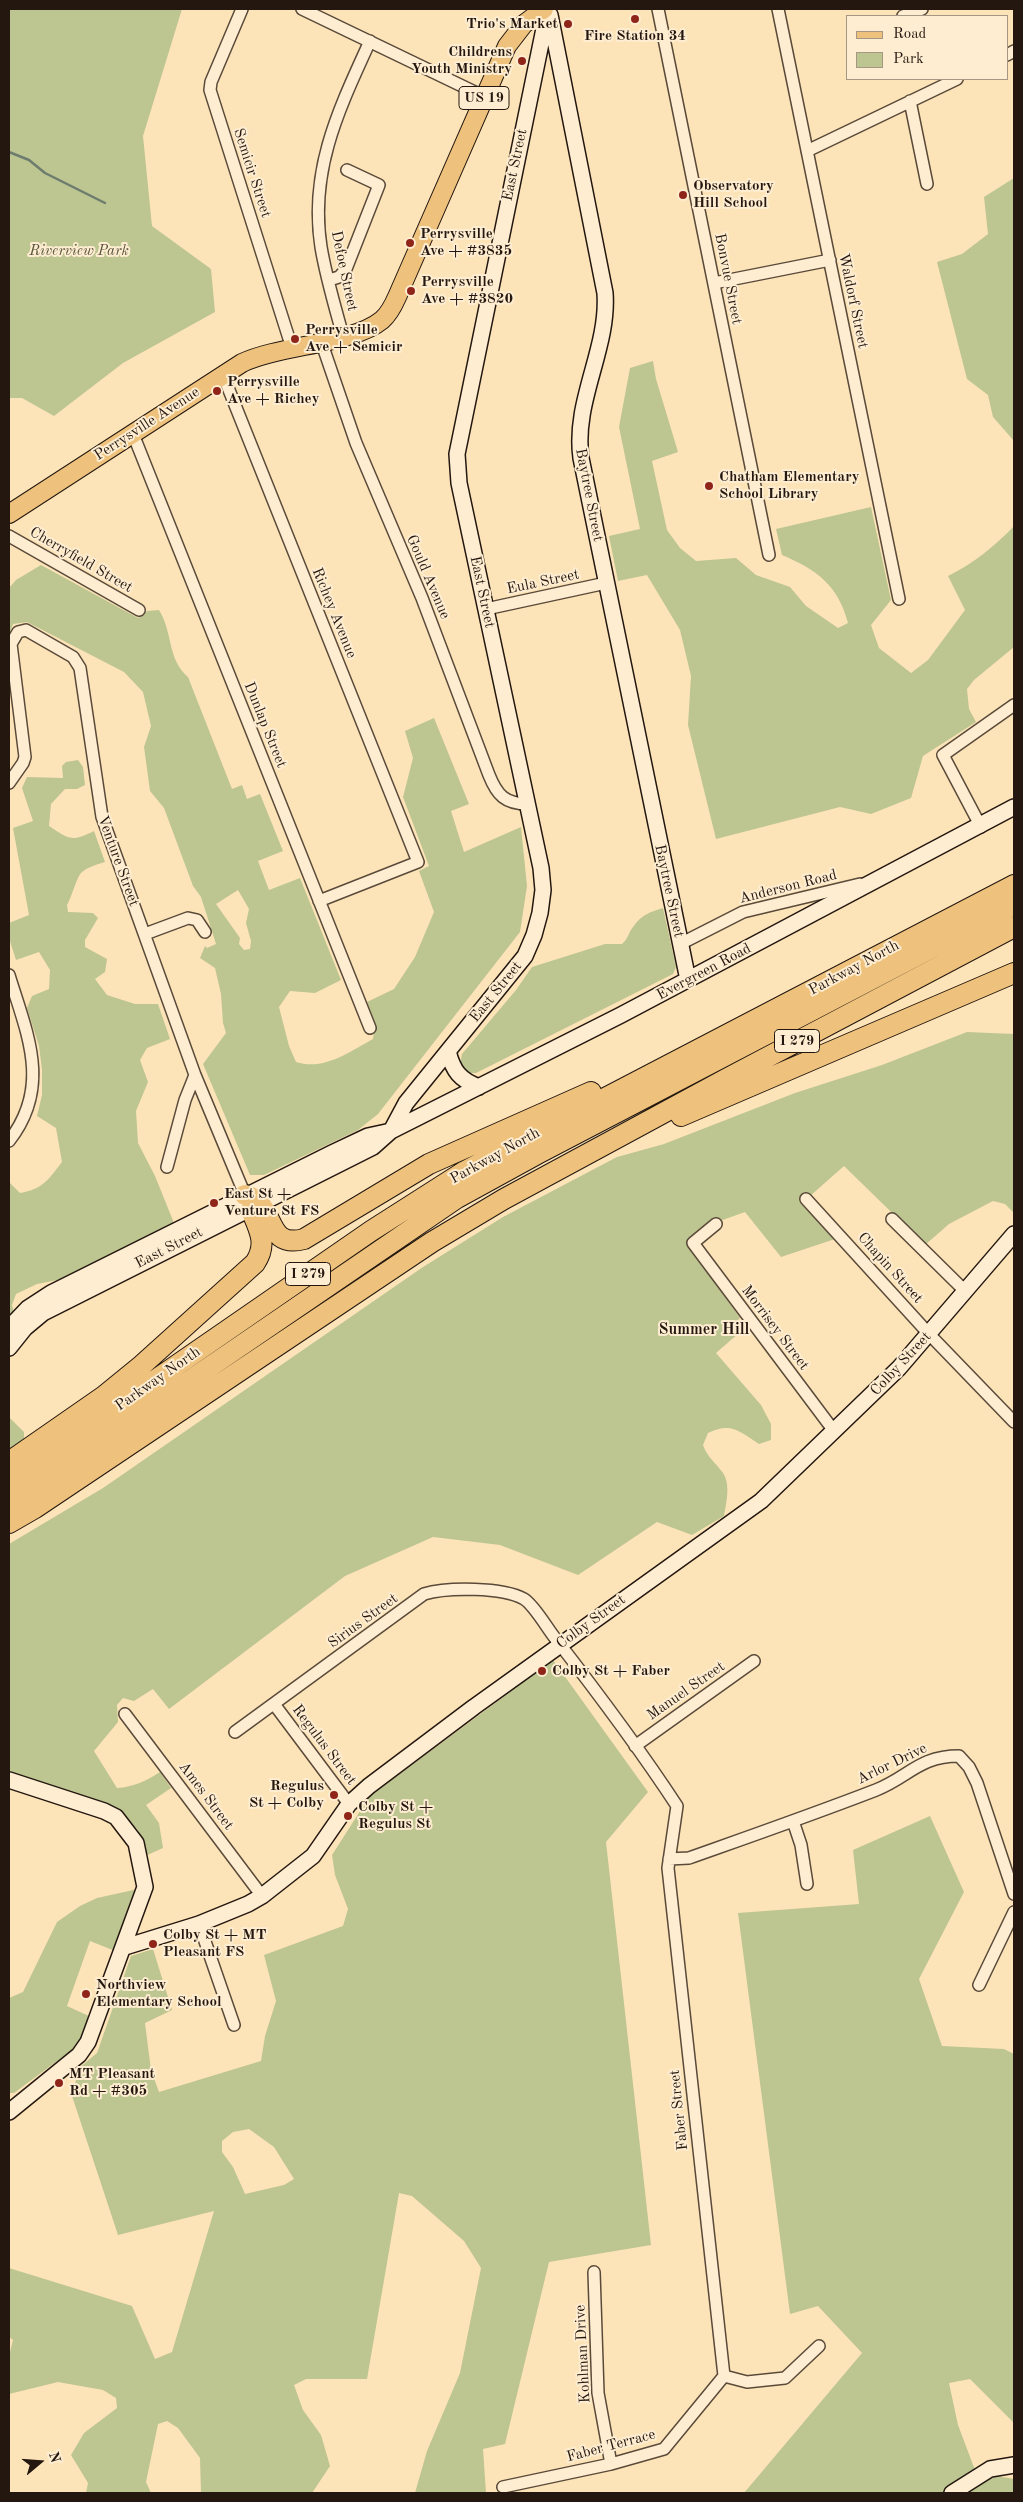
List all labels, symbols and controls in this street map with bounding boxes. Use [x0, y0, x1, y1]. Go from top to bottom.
marker: Fire Station 34 [629, 13, 641, 25]
place label: Trio's Market [466, 15, 558, 33]
legend [846, 15, 1008, 80]
marker: Trio's Market [562, 18, 574, 30]
place label: Fire Station 34 [584, 27, 686, 45]
text: Road [893, 27, 926, 42]
place label: Childrens Youth Ministry [411, 43, 512, 78]
text: Park [893, 52, 924, 67]
marker: Childrens Youth Ministry [516, 55, 528, 67]
road number: US 19 [459, 86, 509, 110]
street label: Semicir Street [229, 126, 275, 220]
street label: East Street [499, 127, 531, 203]
place label: Observatory Hill School [693, 177, 774, 212]
marker: Observatory Hill School [677, 189, 689, 201]
place label: Perrysville Ave + #3835 [420, 225, 512, 260]
street label: Defoe Street [327, 229, 361, 313]
street label: Bonvue Street [710, 232, 746, 326]
marker: Perrysville Ave + #3835 [404, 237, 416, 249]
park label: Riverview Park [29, 242, 129, 260]
street label: Waldorf Street [834, 252, 872, 350]
place label: Perrysville Ave + #3820 [421, 273, 513, 308]
marker: Perrysville Ave + #3820 [405, 285, 417, 297]
place label: Perrysville Ave + Semicir [305, 321, 403, 356]
marker: Perrysville Ave + Semicir [289, 333, 301, 345]
place label: Perrysville Ave + Richey [227, 373, 319, 408]
street label: Perrysville Avenue [91, 383, 203, 465]
marker: Perrysville Ave + Richey [211, 385, 223, 397]
street label: Baytree Street [571, 447, 607, 543]
place label: Chatham Elementary School Library [719, 468, 860, 503]
marker: Chatham Elementary School Library [703, 480, 715, 492]
street label: Cherryfield Street [26, 523, 136, 597]
street label: Gould Avenue [402, 532, 454, 622]
street label: East Street [466, 554, 498, 630]
street label: Richey Avenue [308, 565, 360, 661]
street label: Eula Street [505, 566, 581, 598]
street label: Dunlap Street [240, 679, 290, 771]
street label: Venture Street [93, 813, 143, 909]
street label: Baytree Street [650, 843, 688, 939]
street label: Anderson Road [737, 866, 839, 908]
street label: Parkway North [806, 937, 902, 999]
street label: Evergreen Road [654, 940, 754, 1004]
street label: East Street [466, 958, 526, 1026]
road number: I 279 [774, 1030, 820, 1052]
street label: Parkway North [447, 1124, 543, 1188]
place label: East St + Venture St FS [224, 1185, 319, 1220]
marker: East St + Venture St FS [208, 1197, 220, 1209]
street label: East Street [132, 1223, 206, 1273]
street label: Chapin Street [853, 1229, 927, 1307]
road number: I 279 [286, 1262, 330, 1286]
street label: Morrisey Street [737, 1282, 813, 1374]
district label: Summer Hill [658, 1320, 750, 1340]
street label: Colby Street [867, 1328, 935, 1400]
street label: Parkway North [112, 1343, 204, 1415]
street label: Sirius Street [325, 1590, 401, 1652]
street label: Colby Street [553, 1591, 629, 1653]
street label: Manuel Street [644, 1658, 728, 1724]
place label: Colby St + Faber [552, 1662, 670, 1680]
marker: Colby St + Faber [536, 1665, 548, 1677]
street label: Regulus Street [288, 1701, 360, 1789]
street label: Arlor Drive [854, 1739, 930, 1789]
street label: Ames Street [175, 1758, 237, 1834]
place label: Regulus St + Colby [249, 1777, 324, 1812]
marker: Regulus St + Colby [328, 1789, 340, 1801]
place label: Colby St + Regulus St [358, 1798, 433, 1833]
marker: Colby St + Regulus St [342, 1810, 354, 1822]
place label: Colby St + MT Pleasant FS [163, 1926, 266, 1961]
marker: Colby St + MT Pleasant FS [147, 1938, 159, 1950]
place label: Northview Elementary School [96, 1976, 222, 2011]
marker: Northview Elementary School [80, 1988, 92, 2000]
place label: MT Pleasant Rd + #305 [69, 2065, 155, 2100]
street label: Faber Street [666, 2069, 692, 2151]
marker: MT Pleasant Rd + #305 [53, 2077, 65, 2089]
street label: Kohlman Drive [571, 2304, 595, 2404]
street label: Faber Terrace [565, 2425, 657, 2467]
north arrow [15, 2437, 65, 2487]
text: N [46, 2450, 63, 2465]

